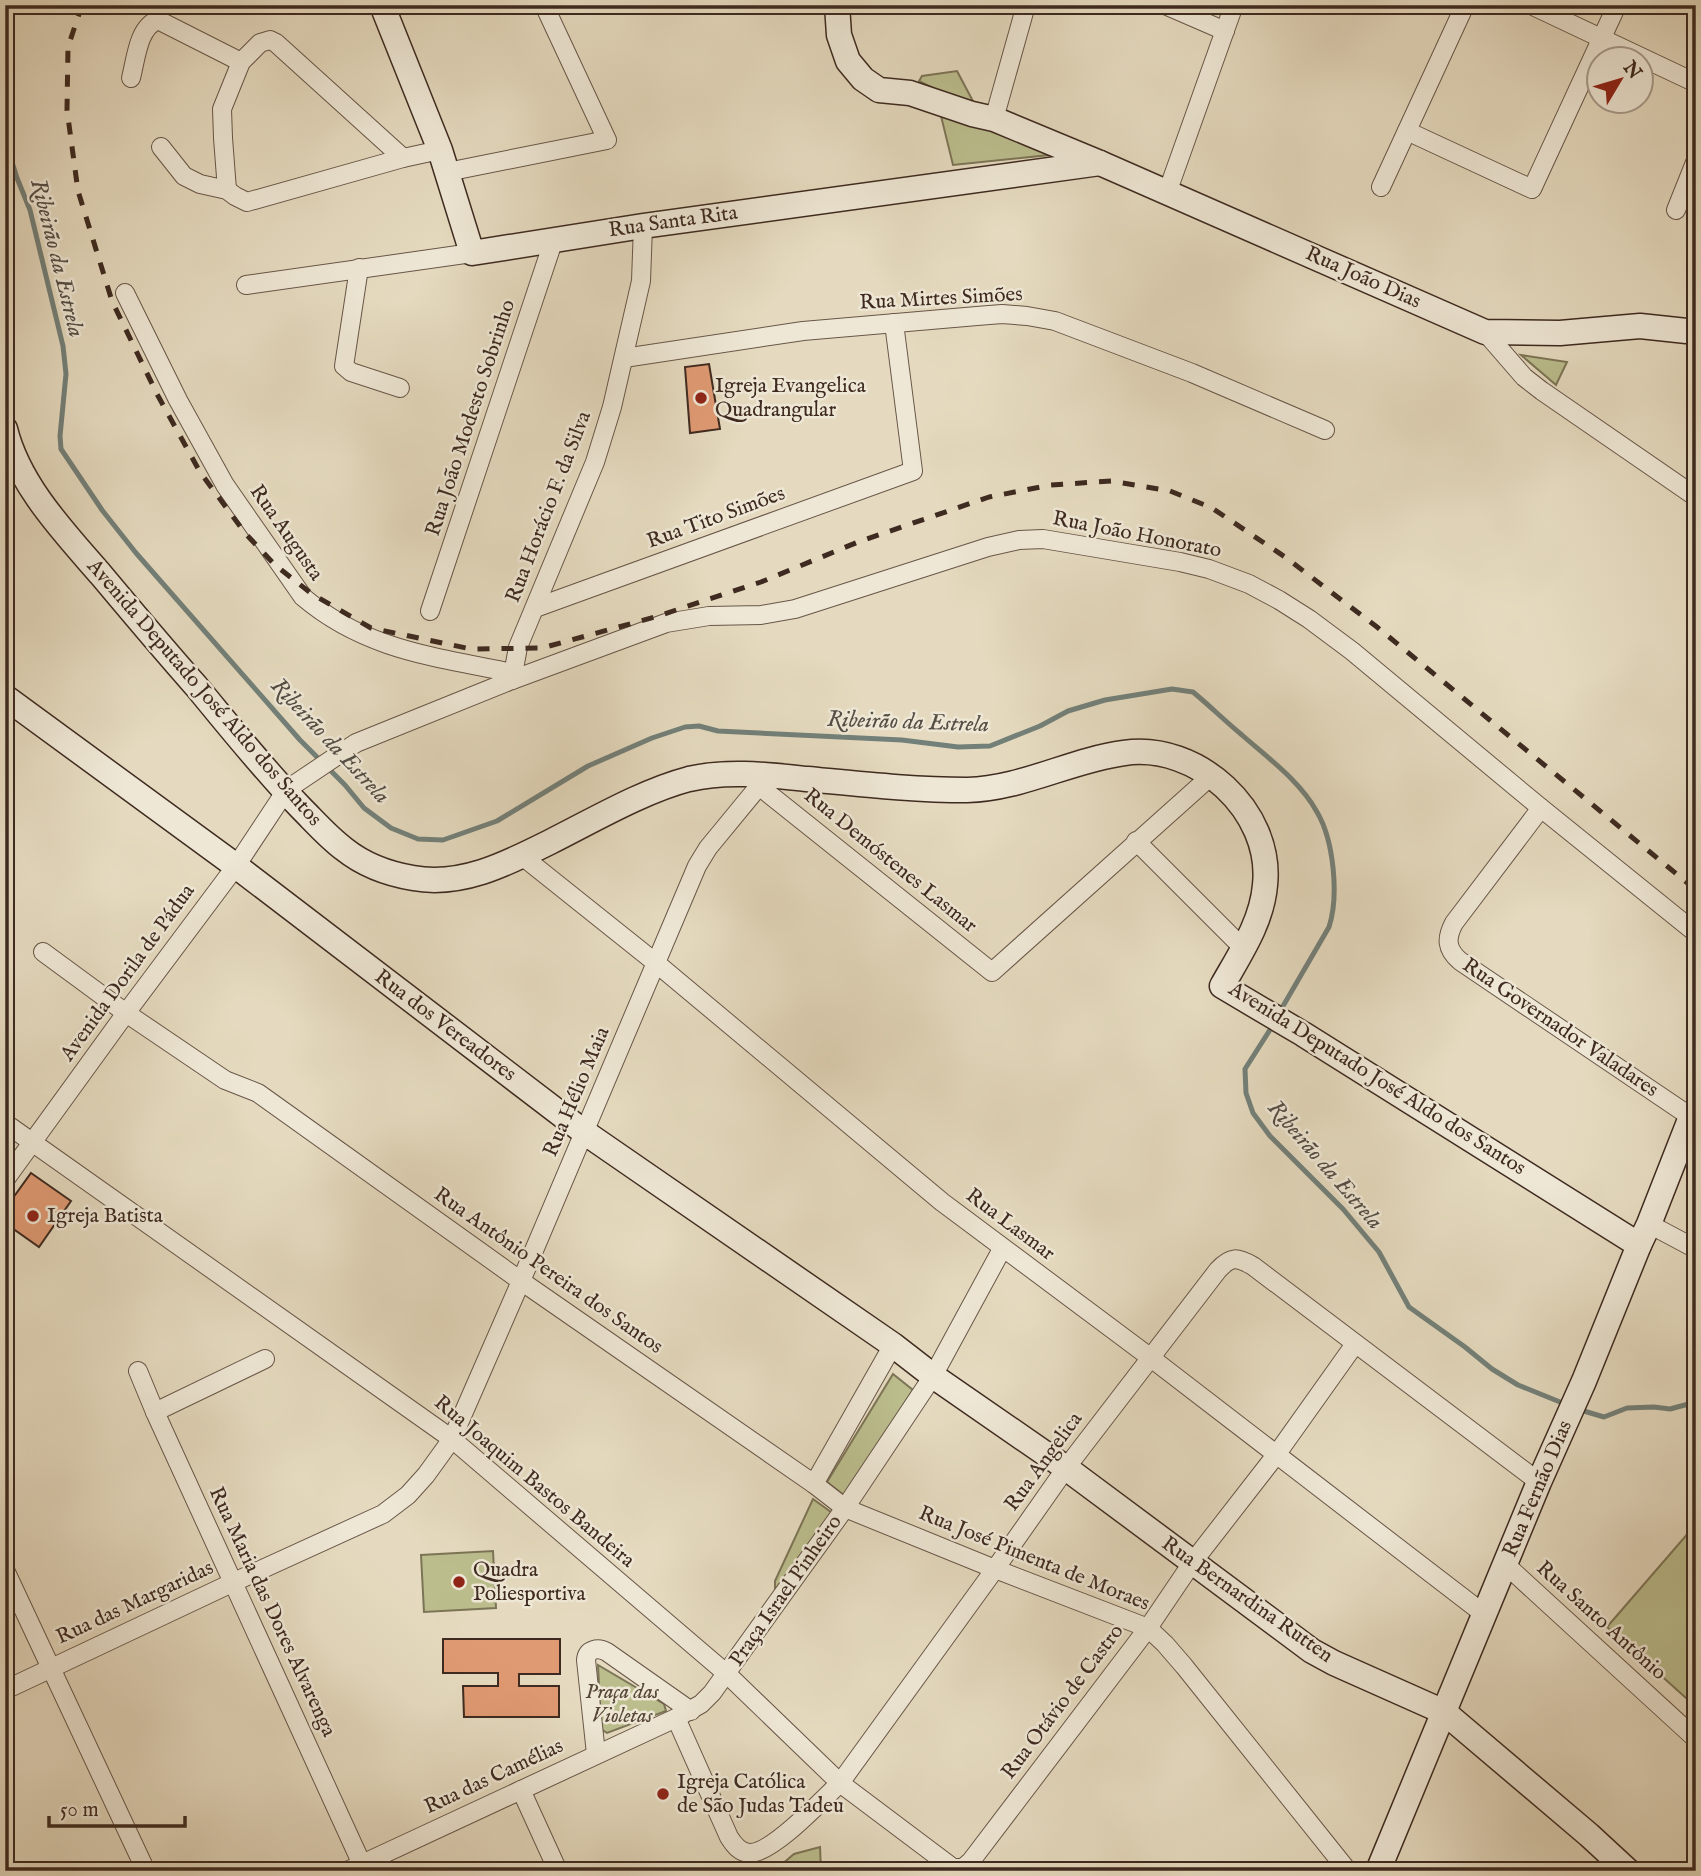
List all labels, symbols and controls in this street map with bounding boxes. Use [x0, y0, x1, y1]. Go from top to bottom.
north arrow [1586, 46, 1656, 116]
text: N [1617, 56, 1647, 85]
water label: Ribeirão da Estrela [23, 176, 91, 340]
street label: Rua Santa Rita [607, 199, 740, 244]
street label: Rua João Dias [1301, 241, 1425, 315]
street label: Rua Mirtes Simões [859, 281, 1023, 317]
street label: Rua João Modesto Sobrinho [420, 296, 522, 540]
place label: Igreja Evangelica Quadrangular [715, 373, 867, 424]
marker: Igreja Evangelica Quadrangular [693, 390, 709, 406]
street label: Rua Horácio F. da Silva [500, 406, 598, 607]
street label: Rua Augusta [243, 480, 330, 587]
street label: Rua Tito Simões [643, 480, 789, 556]
street label: Rua João Honorato [1050, 505, 1224, 565]
street label: Avenida Deputado José Aldo dos Santos [80, 553, 327, 832]
water label: Ribeirão da Estrela [264, 672, 396, 810]
water label: Ribeirão da Estrela [826, 705, 990, 739]
street label: Rua Demóstenes Lasmar [798, 783, 983, 940]
street label: Avenida Dorila de Pádua [54, 878, 202, 1068]
street label: Rua Governador Valadares [1457, 952, 1663, 1104]
street label: Rua dos Vereadores [369, 964, 521, 1088]
street label: Avenida Deputado José Aldo dos Santos [1223, 975, 1531, 1182]
street label: Rua Hélio Maia [538, 1022, 617, 1161]
water label: Ribeirão da Estrela [1261, 1094, 1389, 1236]
street label: Rua Antônio Pereira dos Santos [428, 1181, 668, 1361]
street label: Rua Lasmar [960, 1183, 1060, 1267]
place label: Igreja Batista [47, 1203, 164, 1230]
marker: Igreja Batista [25, 1208, 41, 1224]
street label: Rua Joaquim Bastos Bandeira [428, 1390, 641, 1575]
street label: Rua Angelica [999, 1406, 1090, 1517]
street label: Rua Fernão Dias [1497, 1417, 1579, 1561]
street label: Rua Maria das Dores Alvarenga [202, 1483, 342, 1742]
street label: Rua José Pimenta de Moraes [914, 1500, 1154, 1618]
street label: Praça Israel Pinheiro [724, 1510, 848, 1672]
street label: Rua Bernardina Rutten [1156, 1531, 1338, 1669]
street label: Rua das Margaridas [52, 1555, 218, 1651]
street label: Rua Santo Antônio [1530, 1555, 1672, 1687]
place label: Quadra Poliesportiva [473, 1557, 587, 1608]
marker: Quadra Poliesportiva [451, 1574, 467, 1590]
street label: Rua Otávio de Castro [996, 1619, 1130, 1785]
park label: Praça das Violetas [585, 1679, 660, 1730]
street label: Rua das Camélias [420, 1733, 568, 1821]
place label: Igreja Católica de São Judas Tadeu [677, 1769, 844, 1820]
scale bar [49, 1785, 186, 1829]
marker: Igreja Católica de São Judas Tadeu [655, 1786, 671, 1802]
text: 50 m [60, 1797, 99, 1824]

